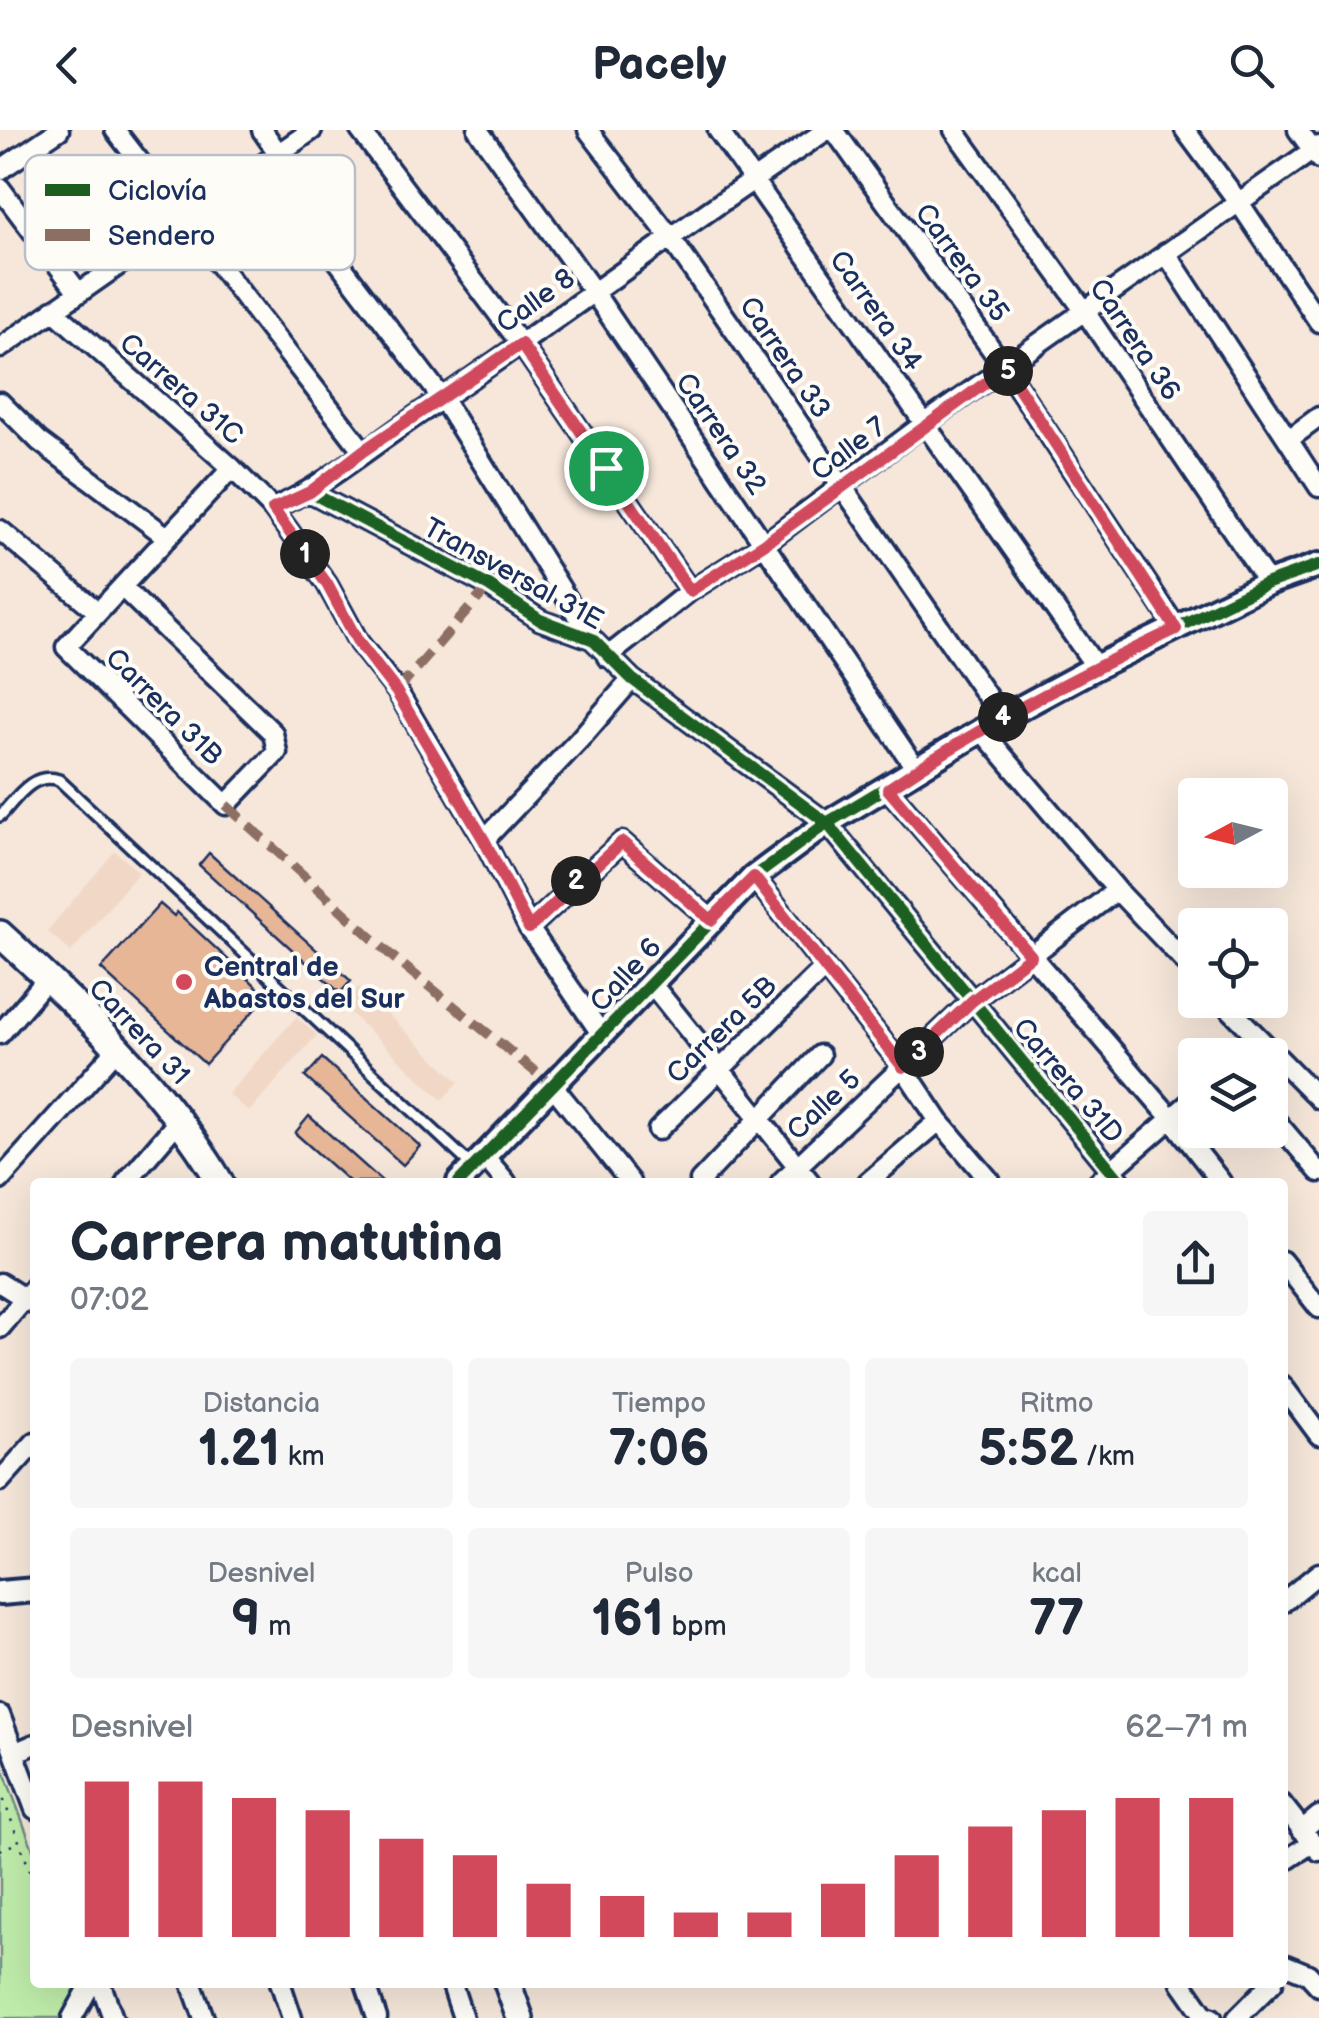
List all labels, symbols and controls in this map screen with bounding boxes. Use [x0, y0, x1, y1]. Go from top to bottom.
icon: back [40, 38, 95, 93]
text: Pacely [592, 38, 727, 93]
icon: search [1224, 38, 1279, 93]
legend [25, 155, 355, 270]
text: Ciclovía [108, 175, 207, 208]
street label: Carrera 35 [908, 197, 1016, 329]
text: Sendero [108, 220, 215, 253]
street label: Carrera 34 [822, 244, 929, 377]
street label: Calle 8 [490, 262, 581, 341]
street label: Carrera 36 [1082, 273, 1187, 407]
street label: Carrera 33 [732, 291, 837, 425]
street label: Carrera 31C [112, 327, 250, 452]
pin: 5 [983, 346, 1033, 396]
text: 5 [1000, 354, 1016, 387]
street label: Carrera 32 [668, 367, 773, 501]
street label: Calle 7 [805, 410, 893, 488]
pin [564, 426, 649, 511]
icon: arrive [579, 441, 634, 496]
street label: Transversal 31E [418, 511, 609, 637]
pin: 1 [280, 529, 330, 579]
text: 1 [299, 537, 311, 570]
street label: Carrera 31B [98, 642, 229, 773]
pin: 4 [978, 692, 1028, 742]
text: 4 [995, 700, 1011, 733]
north arrow [1178, 778, 1288, 888]
map controls [1178, 778, 1288, 1148]
pin: 2 [551, 856, 601, 906]
text: 2 [568, 864, 584, 897]
button: locate [1178, 908, 1288, 1018]
street label: Calle 6 [584, 931, 669, 1019]
place label: Central de Abastos del Sur [203, 951, 405, 1016]
street label: Carrera 5B [660, 970, 784, 1091]
marker: Central de Abastos del Sur [173, 971, 195, 993]
street label: Carrera 31 [81, 972, 196, 1092]
street label: Carrera 31D [1006, 1012, 1130, 1150]
pin: 3 [894, 1027, 944, 1077]
text: 3 [911, 1035, 927, 1068]
button: layers [1178, 1038, 1288, 1148]
street label: Calle 5 [780, 1063, 868, 1147]
text: Carrera matutina [70, 1210, 504, 1277]
button: share [1143, 1211, 1248, 1316]
text: 07:02 [70, 1281, 149, 1320]
text: Distancia [203, 1387, 320, 1420]
text: Tiempo [612, 1387, 706, 1420]
text: Ritmo [1020, 1387, 1094, 1420]
text: 1.21 [198, 1420, 280, 1480]
text: 7:06 [608, 1420, 710, 1480]
text: 5:52 [978, 1420, 1078, 1480]
text: km [280, 1440, 325, 1473]
text: /km [1078, 1440, 1135, 1473]
text: Desnivel [207, 1557, 315, 1590]
text: Pulso [624, 1557, 694, 1590]
text: kcal [1032, 1557, 1082, 1590]
text: 9 [231, 1590, 261, 1650]
text: 161 [591, 1590, 664, 1650]
text: 77 [1029, 1590, 1084, 1650]
text: m [261, 1610, 291, 1643]
text: bpm [664, 1610, 727, 1643]
text: Desnivel [70, 1708, 193, 1747]
text: 62–71 m [1125, 1708, 1248, 1747]

